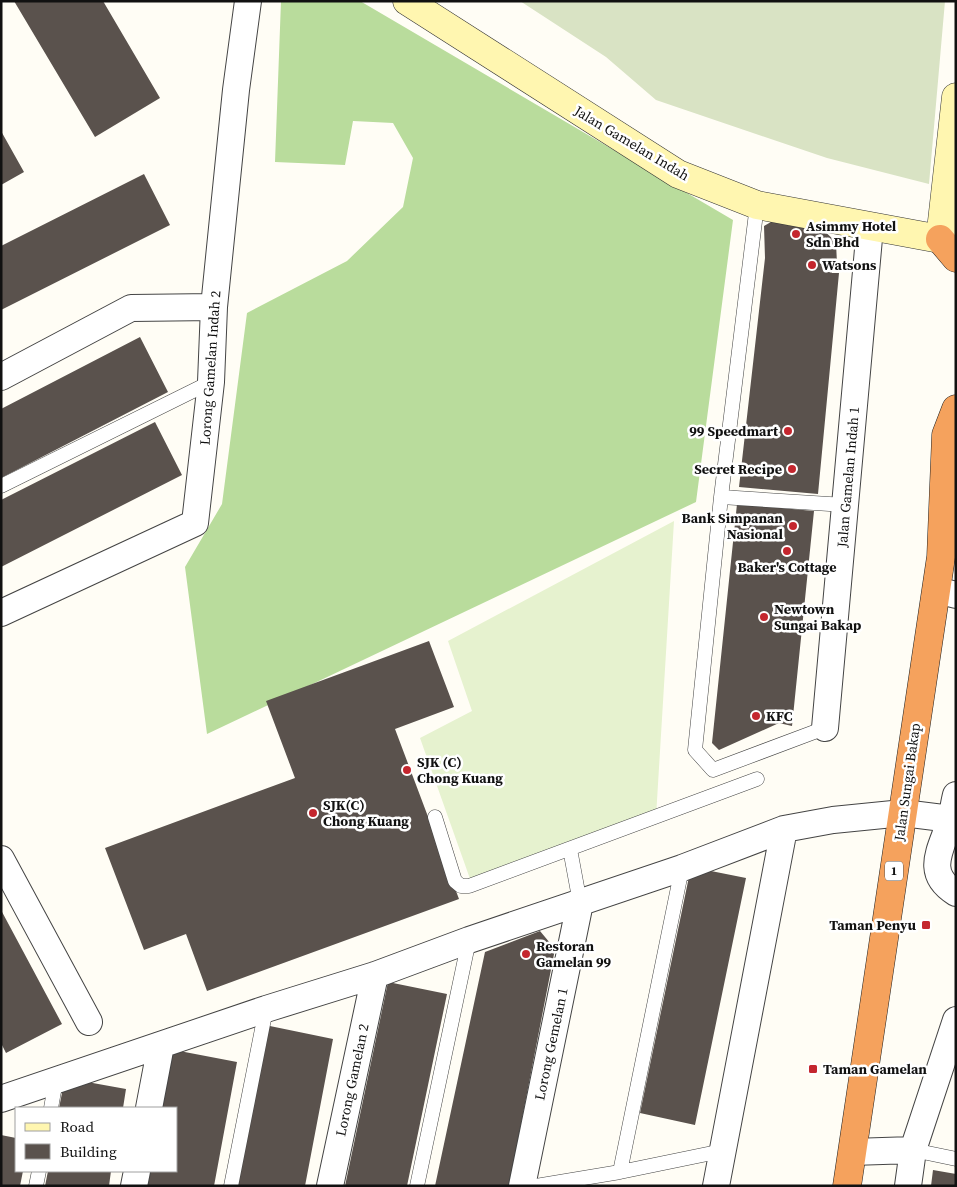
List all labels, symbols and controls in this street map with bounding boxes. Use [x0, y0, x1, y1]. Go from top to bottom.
street label: Jalan Gamelan Indah [570, 100, 693, 185]
place label: Asimmy Hotel Sdn Bhd [806, 216, 897, 252]
marker: Asimmy Hotel Sdn Bhd [790, 228, 802, 240]
place label: Watsons [822, 255, 877, 275]
marker: Watsons [806, 259, 818, 271]
street label: Lorong Gamelan Indah 2 [195, 290, 225, 446]
street label: Jalan Gamelan Indah 1 [832, 406, 864, 549]
place label: 99 Speedmart [689, 421, 779, 441]
marker: 99 Speedmart [782, 425, 794, 437]
place label: Secret Recipe [694, 459, 782, 479]
marker: Secret Recipe [786, 463, 798, 475]
place label: Bank Simpanan Nasional [682, 508, 783, 544]
marker: Bank Simpanan Nasional [787, 520, 799, 532]
marker: Baker's Cottage [781, 545, 793, 557]
place label: Baker's Cottage [737, 557, 837, 577]
place label: Newtown Sungai Bakap [774, 599, 862, 635]
marker: Newtown Sungai Bakap [758, 611, 770, 623]
place label: KFC [766, 706, 793, 726]
marker: KFC [750, 710, 762, 722]
street label: Jalan Sungai Bakap [889, 722, 925, 843]
place label: SJK (C) Chong Kuang [417, 752, 503, 788]
marker: SJK (C) Chong Kuang [401, 764, 413, 776]
place label: SJK(C) Chong Kuang [323, 795, 409, 831]
marker: SJK(C) Chong Kuang [307, 807, 319, 819]
road number: 1 [885, 861, 903, 880]
place label: Taman Penyu [829, 915, 916, 935]
marker: Taman Penyu [920, 919, 932, 931]
place label: Restoran Gamelan 99 [536, 936, 612, 972]
marker: Restoran Gamelan 99 [520, 948, 532, 960]
street label: Lorong Gemelan 1 [529, 986, 573, 1102]
street label: Lorong Gamelan 2 [330, 1022, 374, 1138]
place label: Taman Gamelan [823, 1059, 927, 1079]
marker: Taman Gamelan [807, 1063, 819, 1075]
legend [15, 1107, 178, 1172]
text: Road [60, 1116, 94, 1137]
text: Building [60, 1141, 117, 1162]

